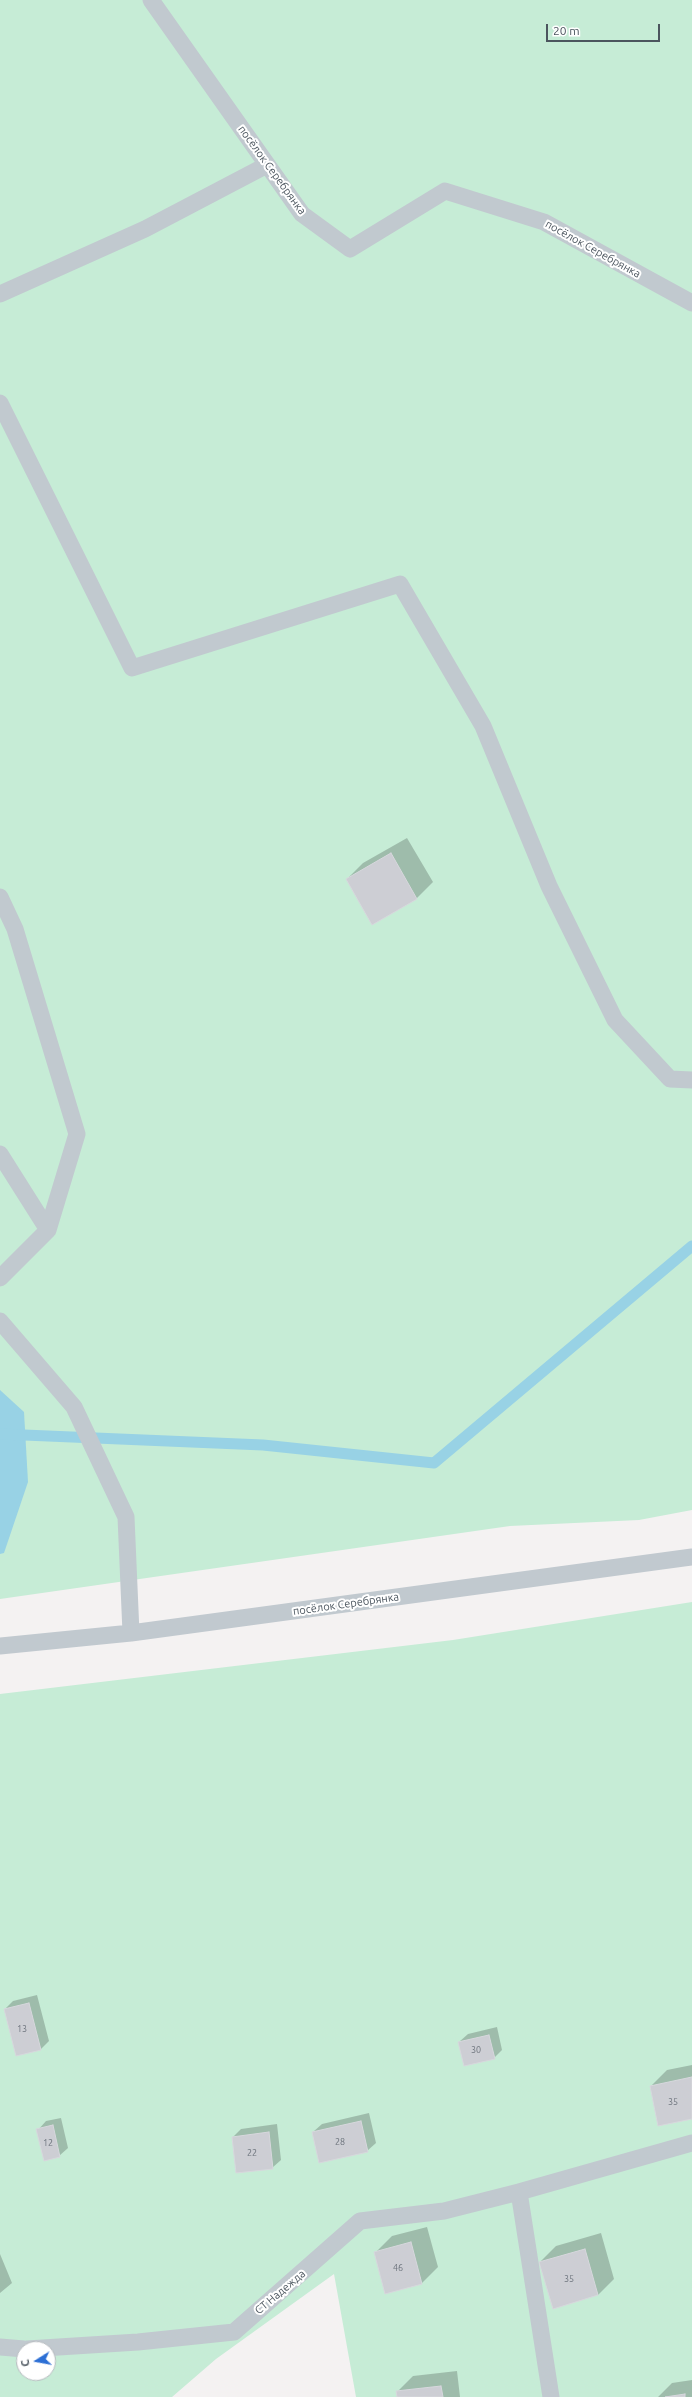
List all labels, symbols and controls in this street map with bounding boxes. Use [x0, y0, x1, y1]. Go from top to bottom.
scale bar [548, 16, 662, 42]
text: 20 m [553, 24, 580, 37]
street label: посёлок Серебрянка [235, 123, 309, 217]
street label: посёлок Серебрянка [543, 217, 643, 281]
street label: посёлок Серебрянка [292, 1590, 400, 1618]
house number: 13 [17, 2024, 27, 2034]
house number: 30 [471, 2045, 481, 2055]
house number: 35 [668, 2097, 678, 2107]
house number: 28 [335, 2137, 345, 2147]
house number: 12 [43, 2138, 53, 2148]
house number: 22 [247, 2148, 257, 2158]
house number: 46 [393, 2263, 403, 2273]
street label: СТ Надежда [252, 2267, 308, 2317]
house number: 35 [564, 2274, 574, 2284]
north arrow [16, 2341, 56, 2381]
text: С [19, 2359, 32, 2368]

